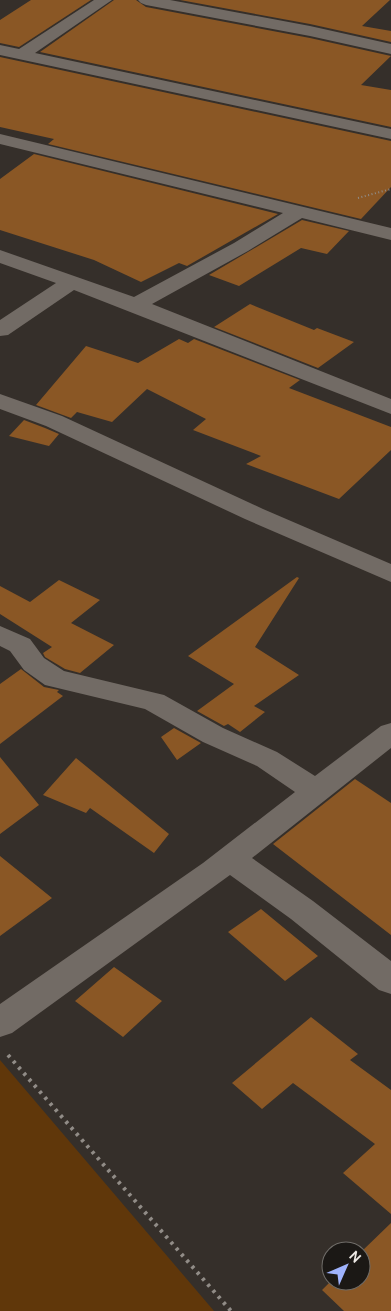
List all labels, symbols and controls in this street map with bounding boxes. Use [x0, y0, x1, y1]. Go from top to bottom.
north arrow [321, 1241, 371, 1291]
text: N [345, 1247, 365, 1267]

